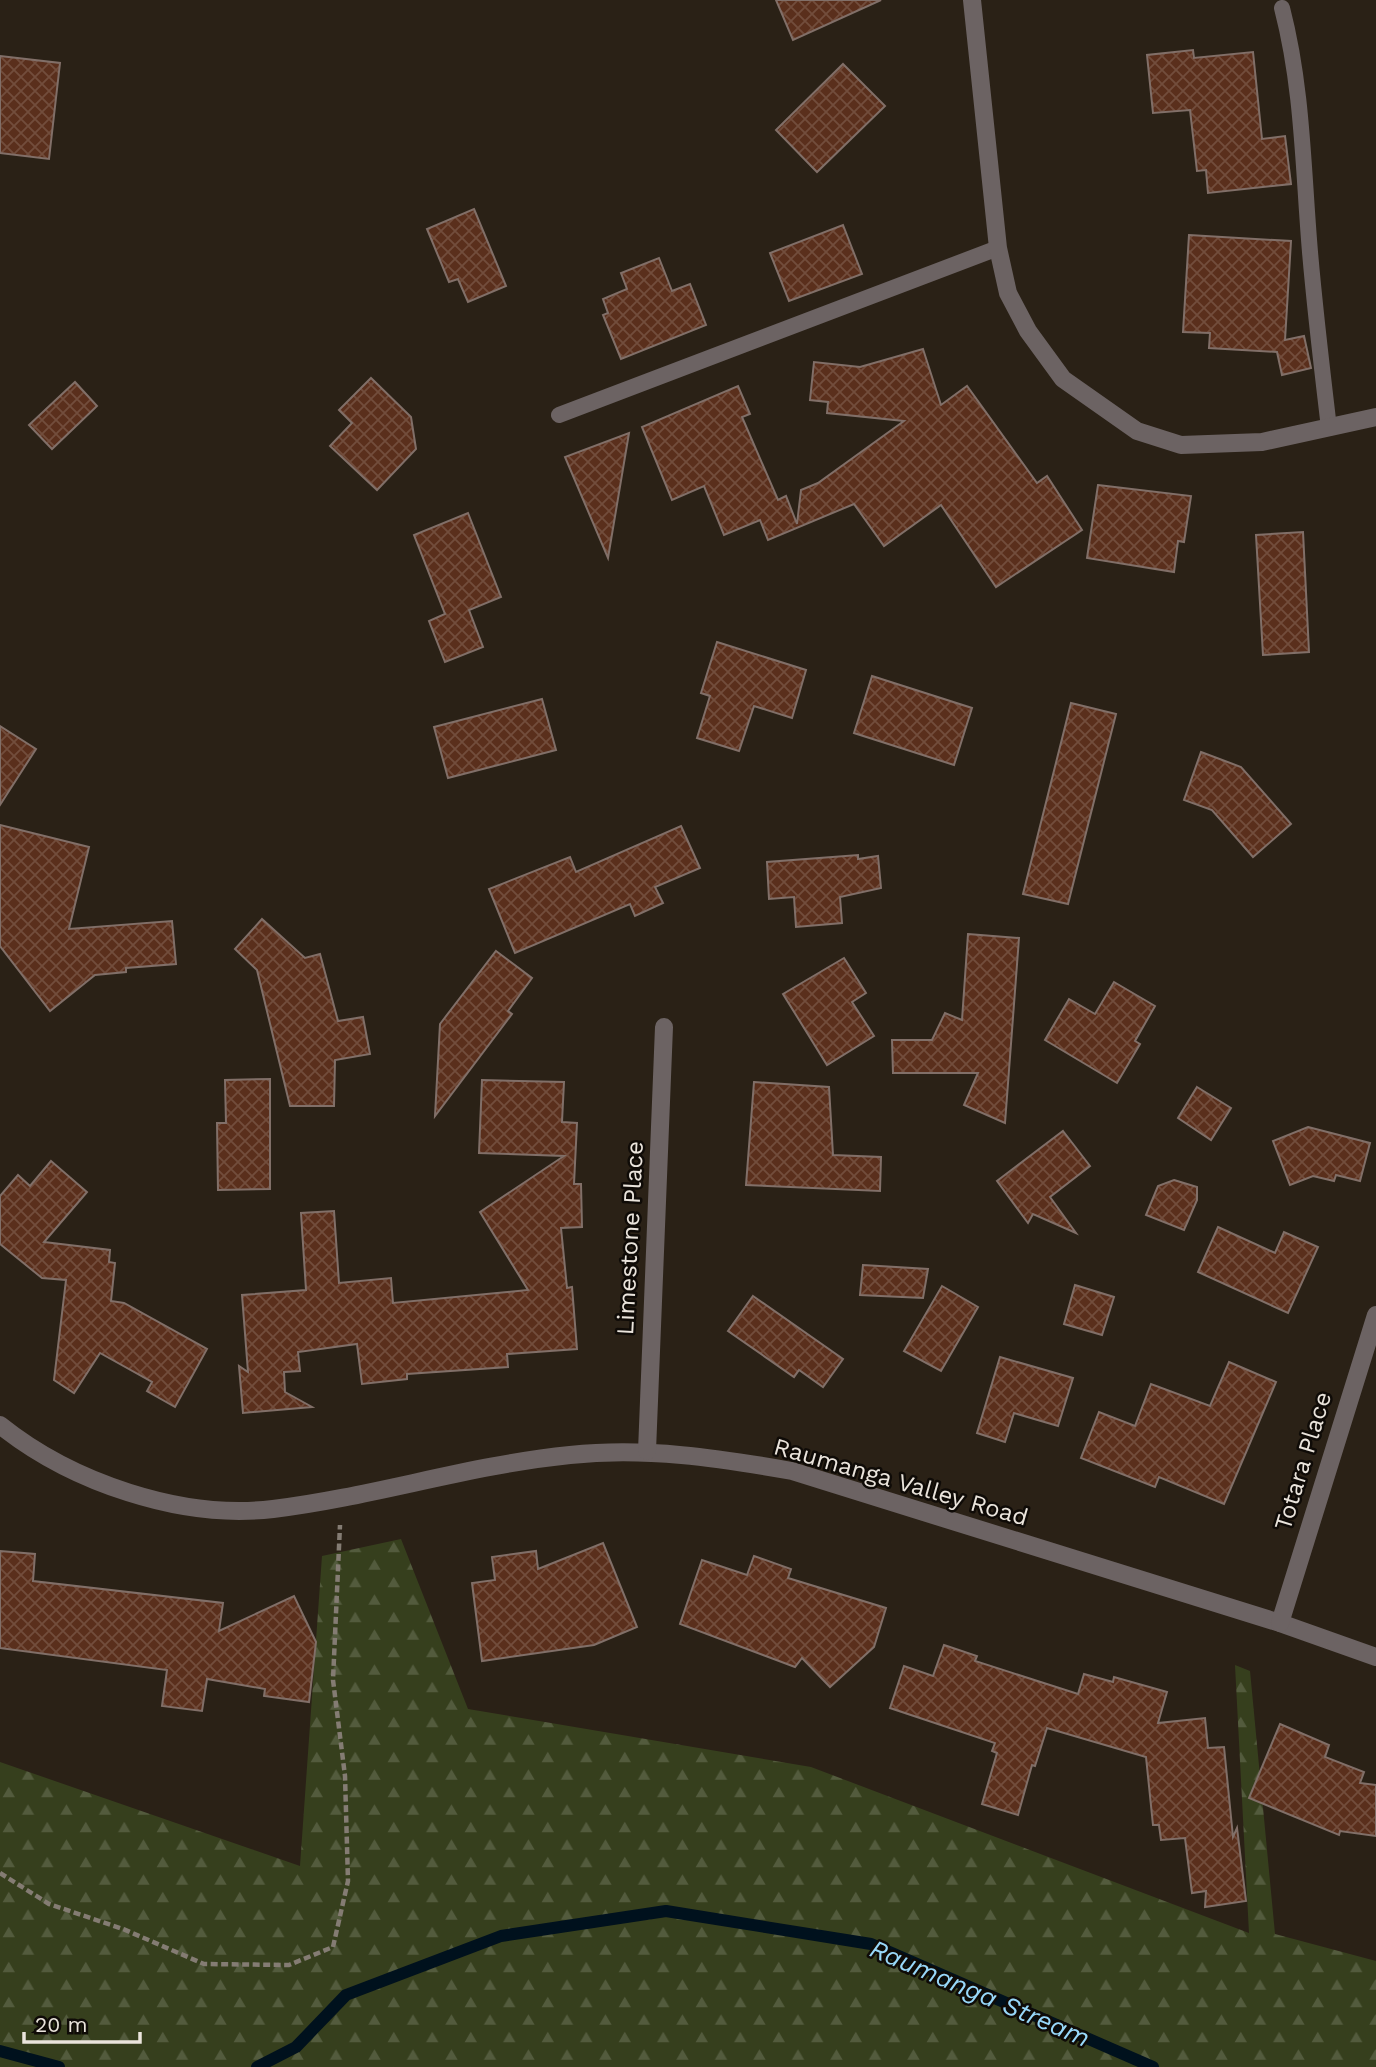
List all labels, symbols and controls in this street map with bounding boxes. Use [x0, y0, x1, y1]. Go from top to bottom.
street label: Limestone Place [611, 1140, 649, 1336]
street label: Totara Place [1269, 1388, 1337, 1534]
street label: Raumanga Valley Road [771, 1432, 1031, 1532]
water label: Raumanga Stream [866, 1933, 1094, 2053]
scale bar [24, 2000, 140, 2044]
text: 20 m [35, 2012, 87, 2037]

